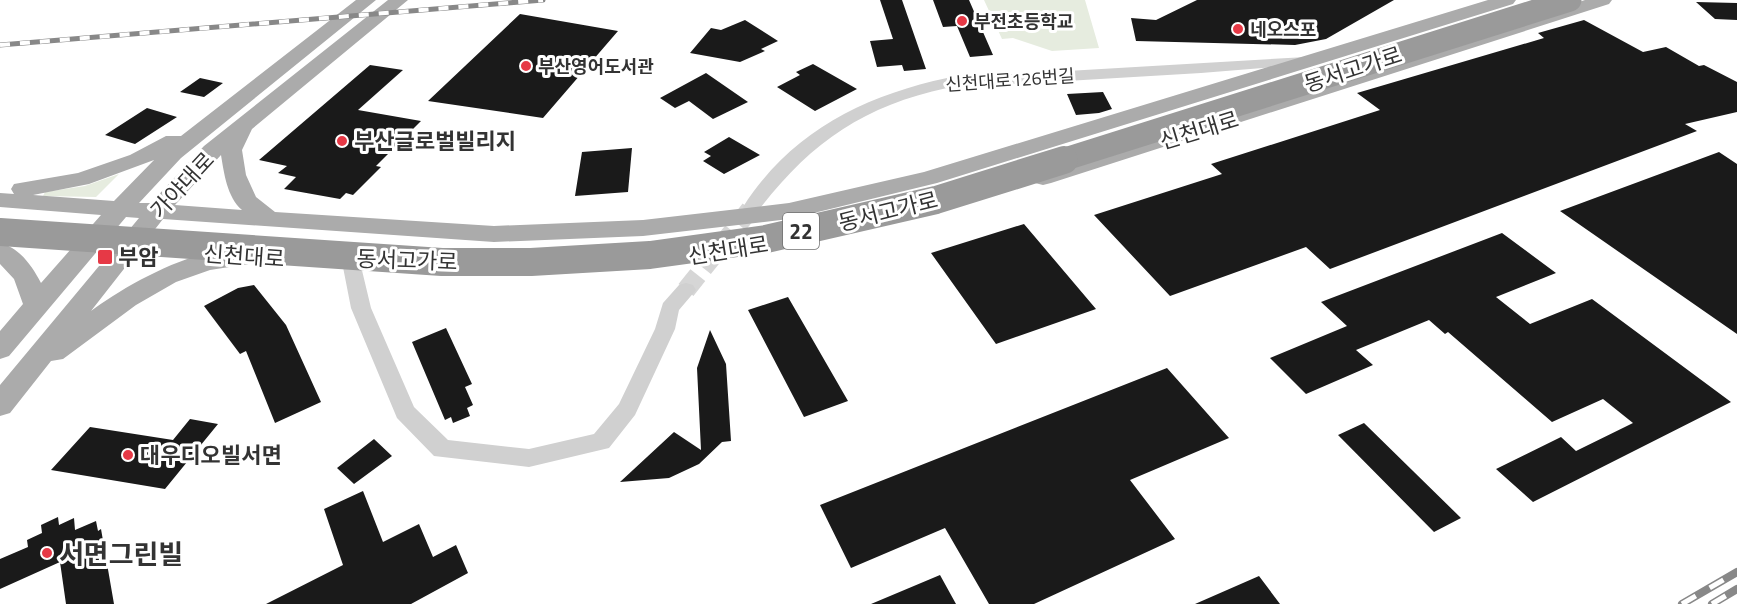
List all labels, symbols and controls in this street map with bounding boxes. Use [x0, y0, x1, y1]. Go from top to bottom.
place label: 부전초등학교 [974, 8, 1073, 35]
marker: 부전초등학교 [955, 14, 969, 28]
place label: 네오스포 [1250, 16, 1316, 43]
marker: 네오스포 [1231, 22, 1245, 36]
street label: 동서고가로 [1300, 37, 1406, 101]
place label: 부산영어도서관 [538, 53, 654, 80]
marker: 부산영어도서관 [519, 59, 533, 73]
street label: 신천대로126번길 [944, 62, 1076, 98]
street label: 신천대로 [1155, 102, 1243, 158]
place label: 부산글로벌빌리지 [354, 124, 516, 158]
marker: 부산글로벌빌리지 [335, 134, 349, 148]
street label: 가야대로 [142, 144, 222, 226]
street label: 동서고가로 [835, 182, 941, 240]
road number: 22 [783, 213, 819, 249]
street label: 신천대로 [685, 227, 771, 273]
street label: 신천대로 [202, 236, 286, 276]
place label: 부암 [118, 240, 158, 274]
street label: 동서고가로 [356, 241, 458, 279]
marker: 부암 [96, 248, 114, 266]
place label: 대우디오빌서면 [140, 438, 282, 472]
marker: 대우디오빌서면 [121, 448, 135, 462]
place label: 서면그린빌 [59, 533, 183, 574]
marker: 서면그린빌 [40, 546, 54, 560]

